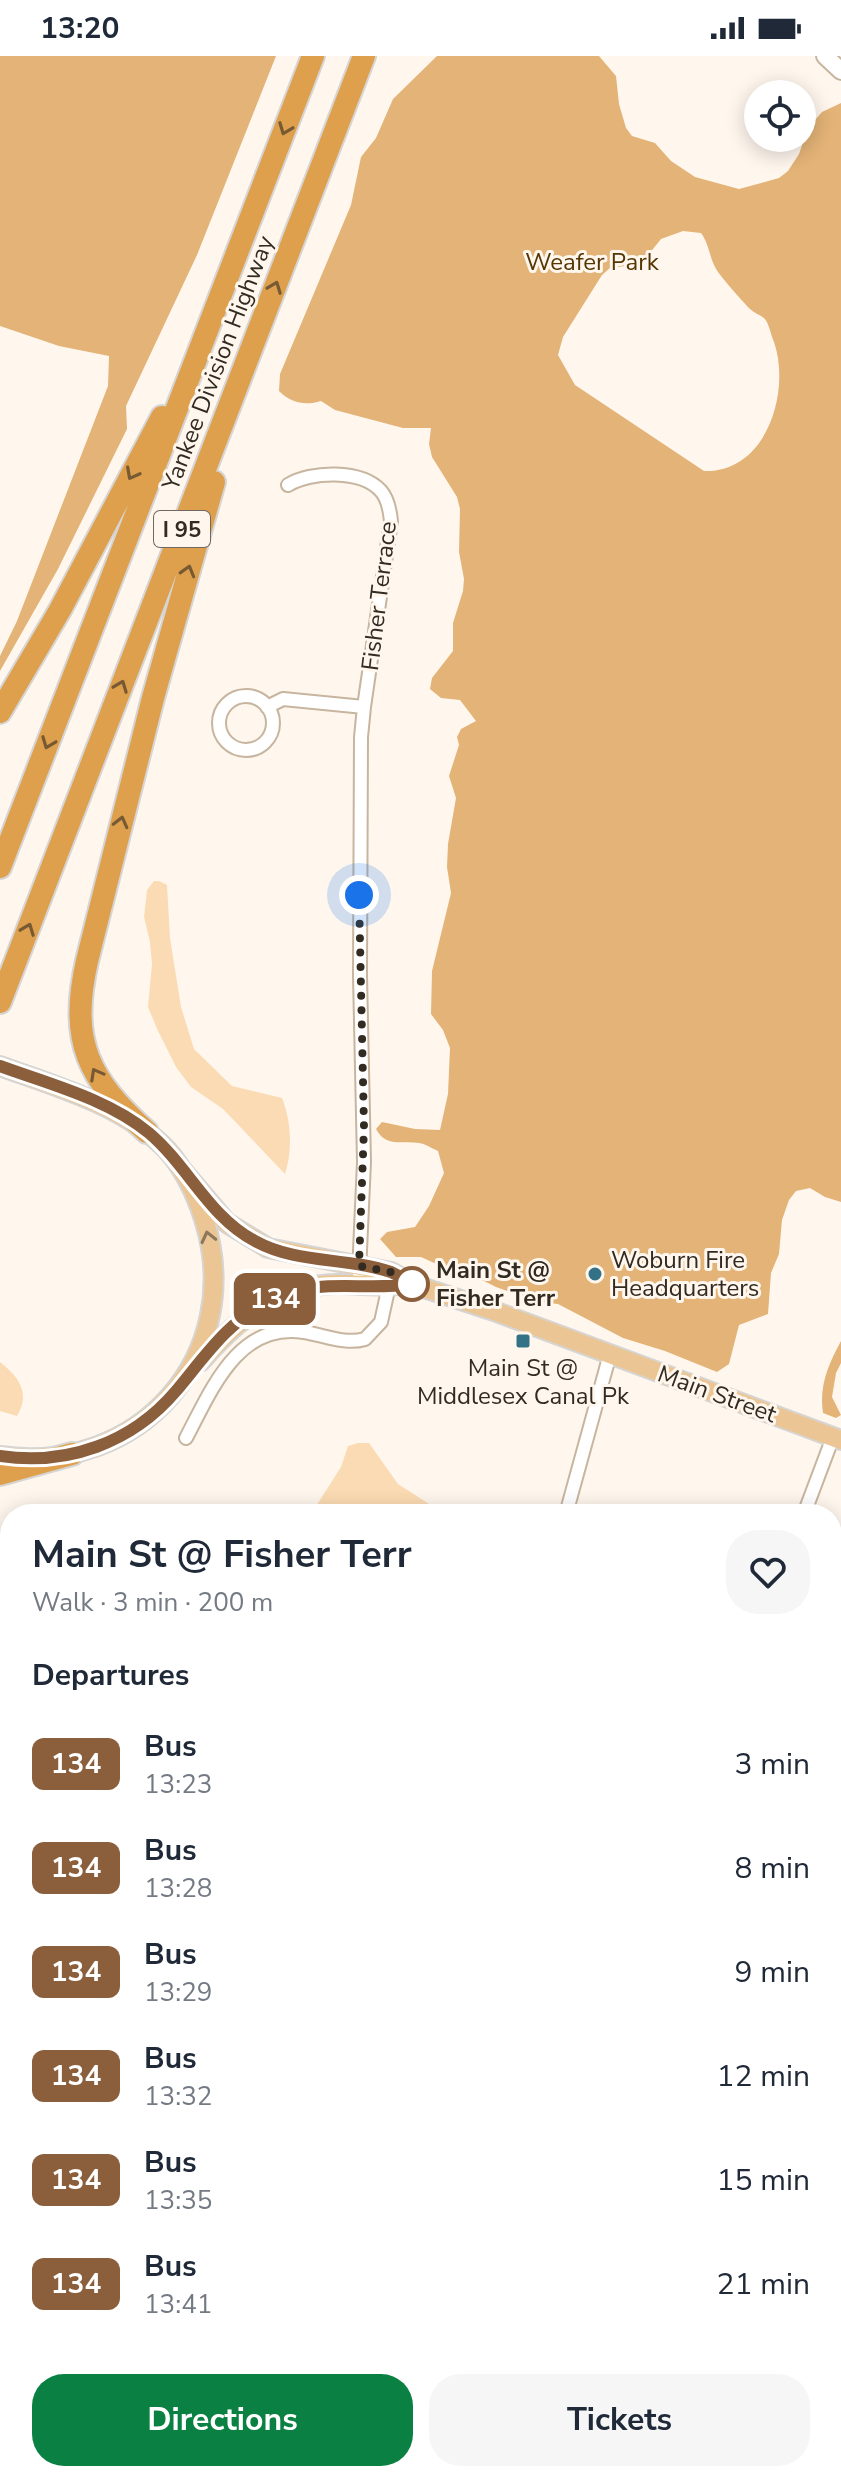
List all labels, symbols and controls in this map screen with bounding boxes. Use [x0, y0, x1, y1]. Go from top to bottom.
text: 13:20 [40, 8, 119, 49]
map controls [744, 80, 816, 152]
button: locate [744, 80, 816, 152]
one-way arrow [278, 121, 295, 135]
street label: Yankee Division Highway [154, 231, 282, 496]
park label: Weafer Park [525, 246, 660, 278]
one-way arrow [266, 281, 282, 295]
one-way arrow [127, 466, 142, 480]
road number: I 95 [154, 511, 210, 547]
street label: Fisher Terrace [354, 519, 404, 673]
one-way arrow [179, 564, 195, 578]
one-way arrow [111, 680, 128, 694]
one-way arrow [41, 735, 58, 749]
one-way arrow [112, 816, 129, 830]
your location [339, 875, 379, 915]
one-way arrow [18, 923, 35, 937]
one-way arrow [91, 1068, 106, 1082]
one-way arrow [200, 1231, 217, 1244]
place label: Woburn Fire Headquarters [611, 1244, 759, 1304]
place label: Main St @ Fisher Terr [436, 1254, 556, 1314]
marker: Woburn Fire Headquarters [586, 1265, 604, 1283]
marker: Main St @ Fisher Terr [395, 1267, 429, 1301]
line badge: 134 [229, 1273, 321, 1325]
text: 134 [250, 1280, 300, 1318]
marker: Main St @ Middlesex Canal Pk [514, 1332, 532, 1350]
place label: Main St @ Middlesex Canal Pk [417, 1352, 630, 1412]
street label: Main Street [653, 1358, 781, 1430]
text: Main St @ Fisher Terr [32, 1529, 412, 1580]
button: heart [726, 1530, 810, 1614]
text: Walk · 3 min · 200 m [32, 1585, 273, 1620]
text: Departures [32, 1655, 189, 1696]
text: Bus [144, 1726, 197, 1767]
text: 3 min [735, 1744, 810, 1785]
text: 134 [51, 1745, 101, 1783]
text: 13:23 [144, 1767, 212, 1802]
text: Bus [144, 1830, 197, 1871]
text: 8 min [735, 1848, 810, 1889]
text: 134 [51, 1849, 101, 1887]
text: 13:28 [144, 1871, 212, 1906]
text: Bus [144, 1934, 197, 1975]
text: 9 min [735, 1952, 810, 1993]
text: 134 [51, 1953, 101, 1991]
text: 13:29 [144, 1975, 212, 2010]
text: Bus [144, 2038, 197, 2079]
text: 12 min [717, 2056, 810, 2097]
text: 134 [51, 2057, 101, 2095]
text: 13:32 [144, 2079, 212, 2114]
text: Bus [144, 2142, 197, 2183]
text: 15 min [717, 2160, 810, 2201]
text: 134 [51, 2161, 101, 2199]
text: 13:35 [144, 2183, 212, 2218]
text: Bus [144, 2246, 197, 2287]
text: 21 min [717, 2264, 810, 2305]
text: 134 [51, 2265, 101, 2303]
text: 13:41 [144, 2287, 212, 2322]
button: Directions [32, 2374, 413, 2466]
button: Tickets [429, 2374, 810, 2466]

